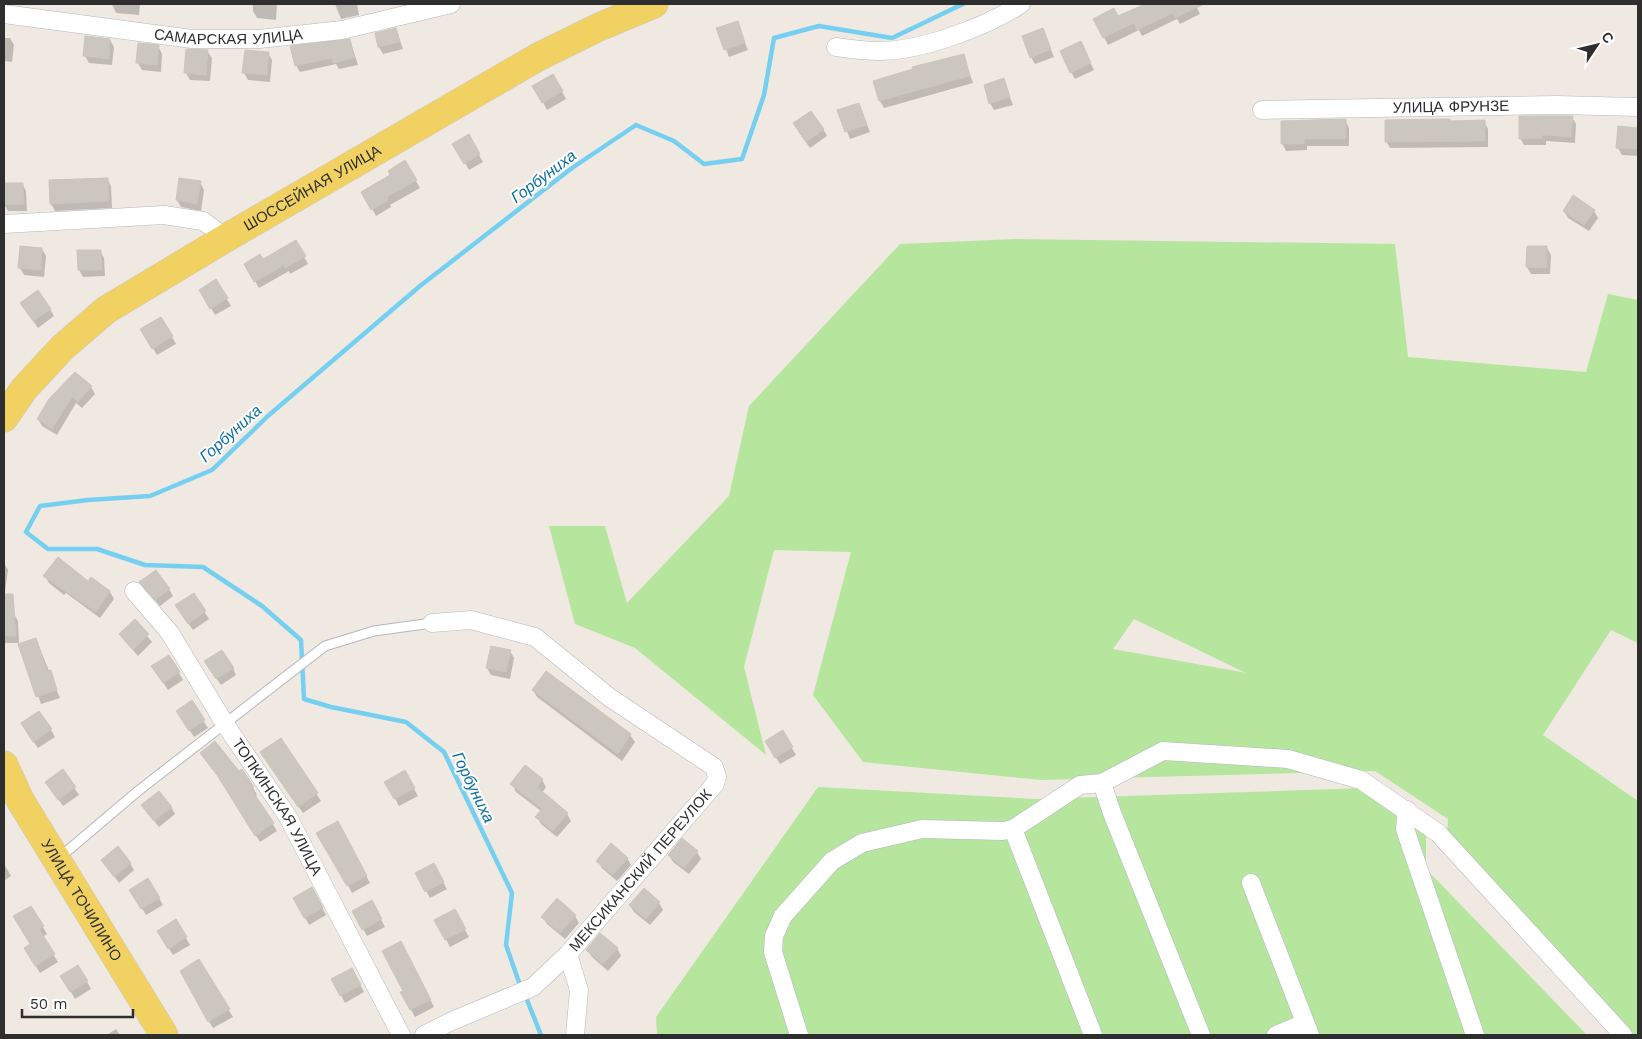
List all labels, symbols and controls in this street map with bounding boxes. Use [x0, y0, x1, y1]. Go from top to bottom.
north arrow [1572, 20, 1622, 70]
street label: САМАРСКАЯ УЛИЦА [153, 25, 304, 49]
text: С [1598, 29, 1617, 46]
street label: УЛИЦА ФРУНЗЕ [1393, 97, 1509, 117]
street label: ШОССЕЙНАЯ УЛИЦА [241, 141, 384, 235]
water label: Горбуниха [507, 146, 580, 207]
water label: Горбуниха [195, 401, 265, 466]
street label: ТОПКИНСКАЯ УЛИЦА [228, 735, 326, 879]
water label: Горбуниха [448, 749, 499, 826]
street label: МЕКСИКАНСКИЙ ПЕРЕУЛОК [565, 785, 716, 955]
street label: УЛИЦА ТОЧИЛИНО [37, 836, 126, 964]
scale bar [22, 986, 134, 1018]
text: 50 m [30, 995, 67, 1013]

